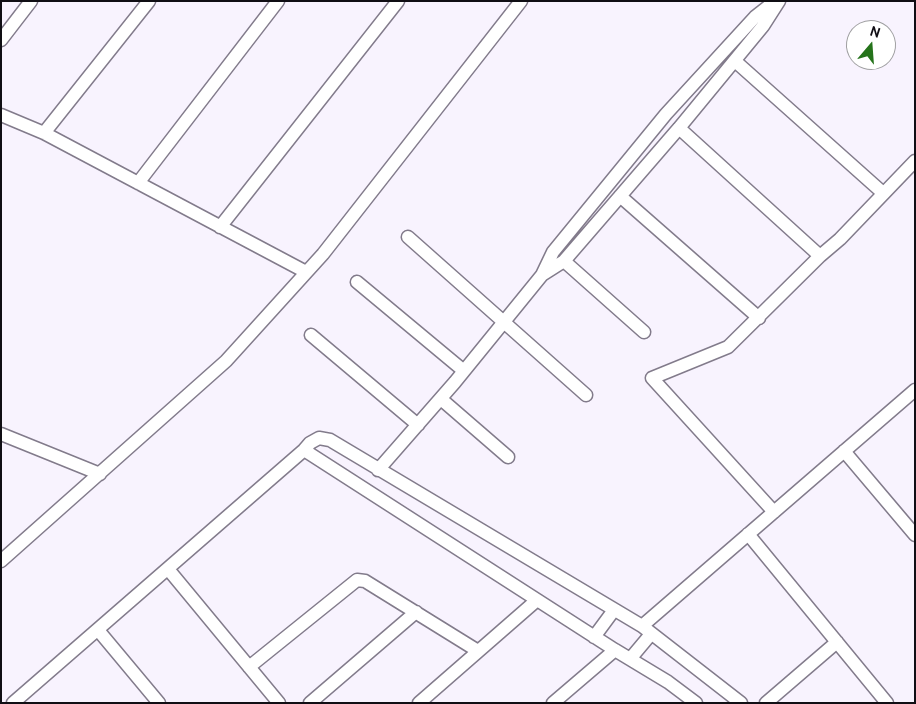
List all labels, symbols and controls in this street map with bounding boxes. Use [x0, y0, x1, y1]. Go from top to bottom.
north arrow [846, 20, 896, 70]
text: N [868, 22, 883, 42]

